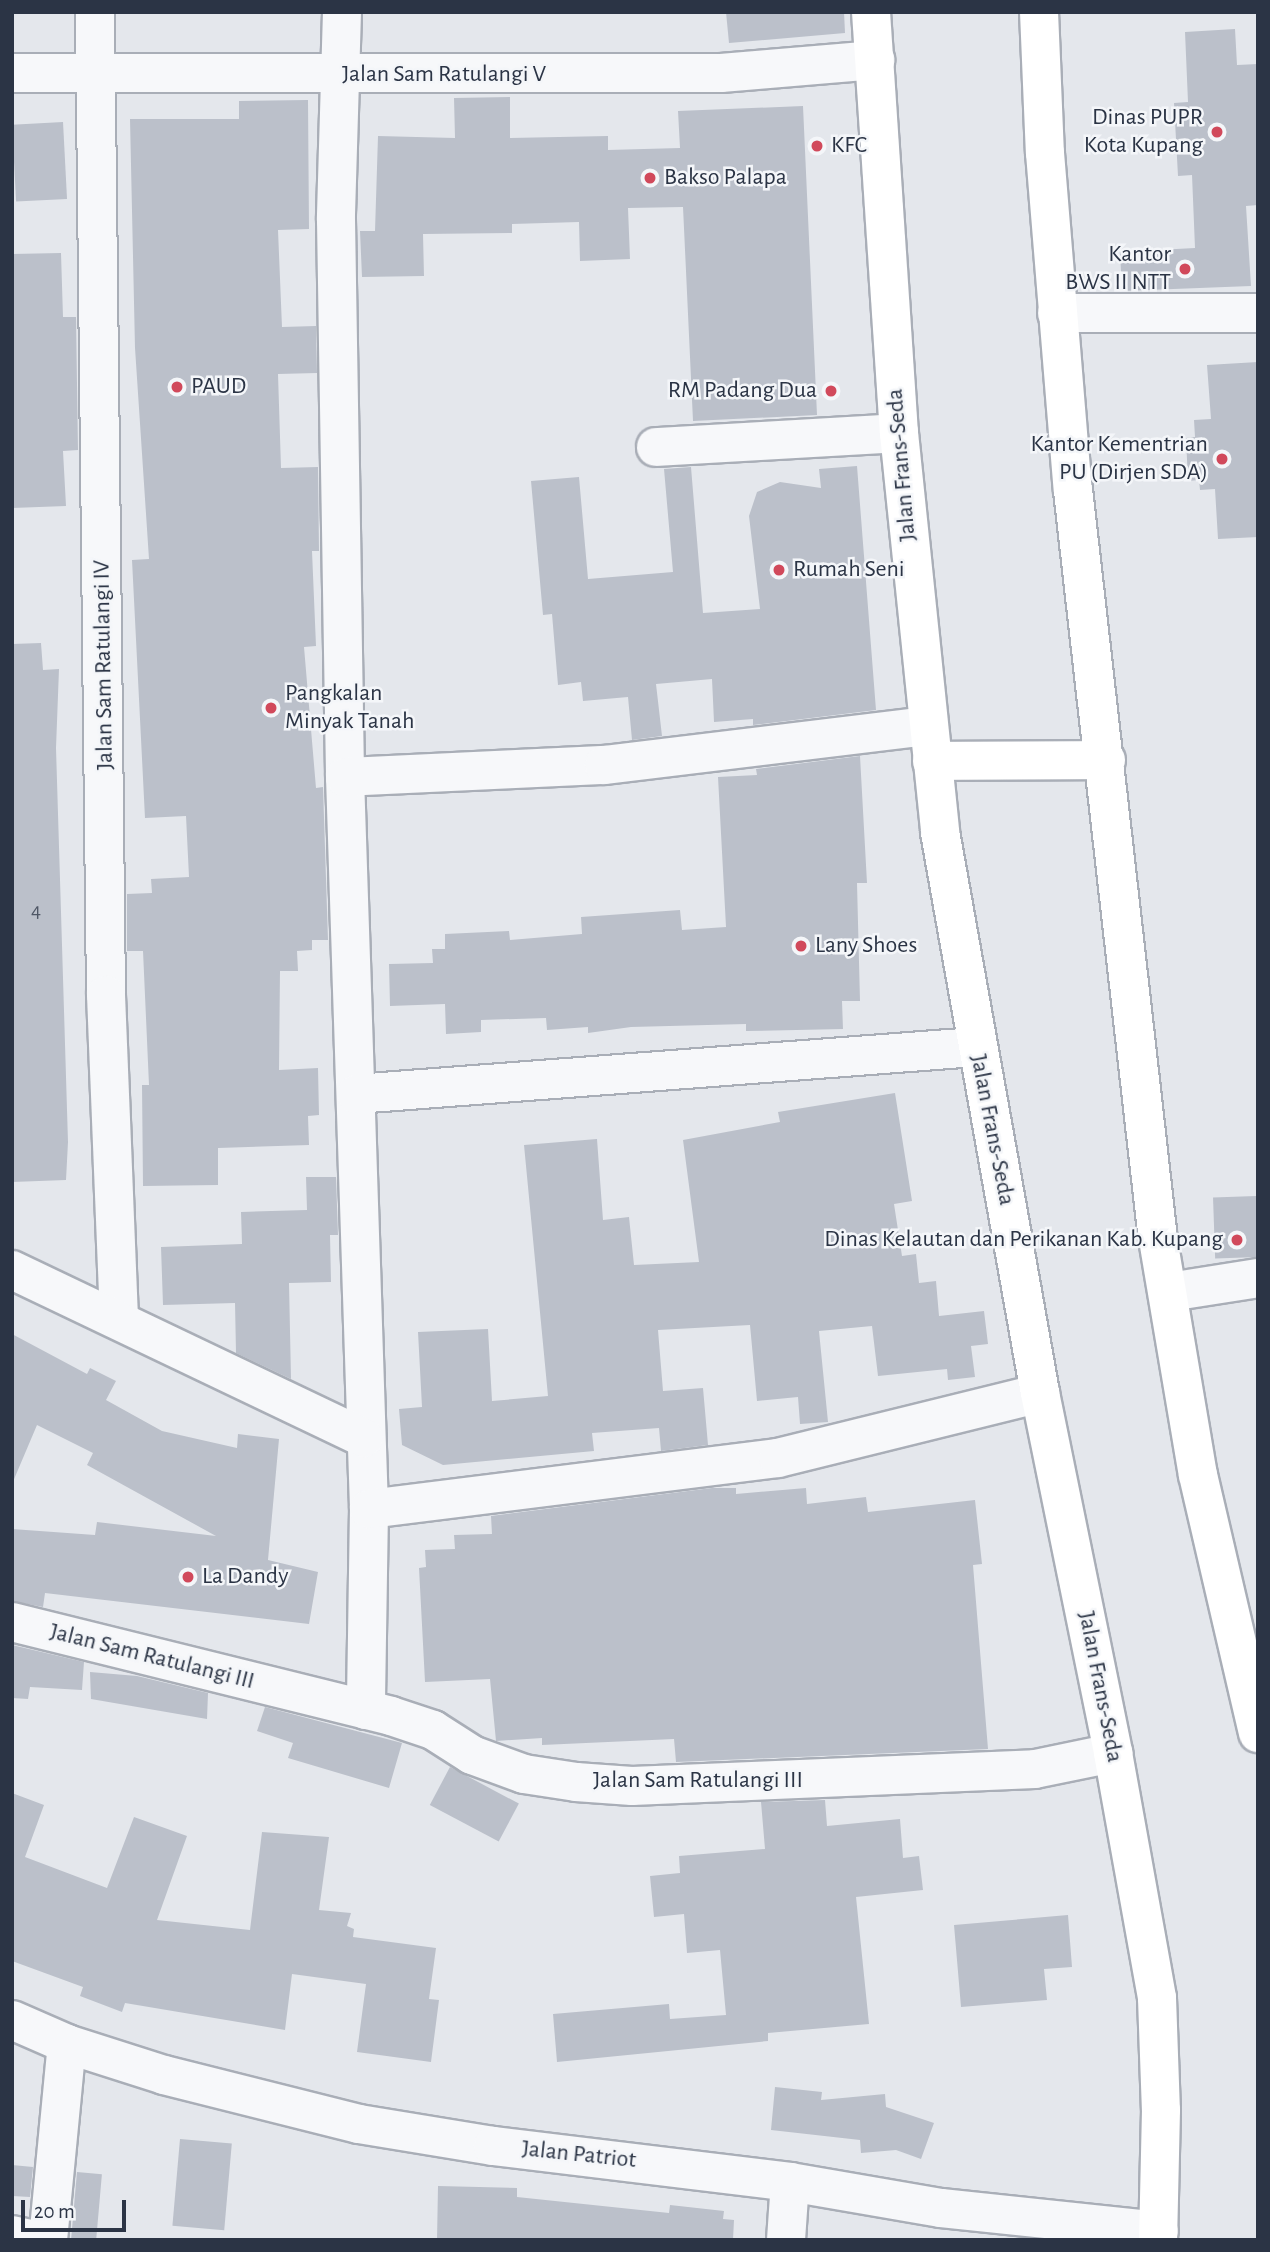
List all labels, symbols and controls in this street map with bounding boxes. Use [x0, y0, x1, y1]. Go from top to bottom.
street label: Jalan Sam Ratulangi V [342, 61, 546, 89]
place label: Dinas PUPR Kota Kupang [1084, 104, 1203, 160]
marker: Dinas PUPR Kota Kupang [1209, 124, 1225, 140]
place label: KFC [831, 132, 867, 160]
marker: KFC [809, 138, 825, 154]
place label: Bakso Palapa [664, 164, 787, 192]
marker: Bakso Palapa [642, 170, 658, 186]
place label: Kantor BWS II NTT [1065, 241, 1171, 297]
marker: Kantor BWS II NTT [1177, 261, 1193, 277]
place label: PAUD [191, 373, 246, 401]
place label: RM Padang Dua [668, 377, 817, 405]
marker: PAUD [169, 379, 185, 395]
marker: RM Padang Dua [823, 383, 839, 399]
street label: Jalan Frans-Seda [881, 387, 923, 543]
place label: Kantor Kementrian PU (Dirjen SDA) [1031, 431, 1208, 487]
marker: Kantor Kementrian PU (Dirjen SDA) [1214, 451, 1230, 467]
place label: Rumah Seni [793, 556, 905, 584]
street label: Jalan Sam Ratulangi IV [88, 560, 120, 770]
marker: Rumah Seni [771, 562, 787, 578]
place label: Pangkalan Minyak Tanah [285, 680, 415, 736]
marker: Pangkalan Minyak Tanah [263, 700, 279, 716]
house number: 4 [31, 898, 41, 924]
place label: Lany Shoes [815, 932, 917, 960]
marker: Lany Shoes [793, 938, 809, 954]
street label: Jalan Frans-Seda [963, 1052, 1021, 1208]
place label: Dinas Kelautan dan Perikanan Kab. Kupang [824, 1226, 1223, 1254]
marker: Dinas Kelautan dan Perikanan Kab. Kupang [1229, 1232, 1245, 1248]
place label: La Dandy [202, 1563, 288, 1591]
marker: La Dandy [180, 1569, 196, 1585]
street label: Jalan Frans-Seda [1071, 1609, 1129, 1765]
street label: Jalan Sam Ratulangi III [47, 1618, 257, 1696]
street label: Jalan Sam Ratulangi III [593, 1767, 803, 1795]
street label: Jalan Patriot [520, 2135, 638, 2175]
scale bar [24, 2186, 130, 2230]
text: 20 m [34, 2201, 75, 2222]

